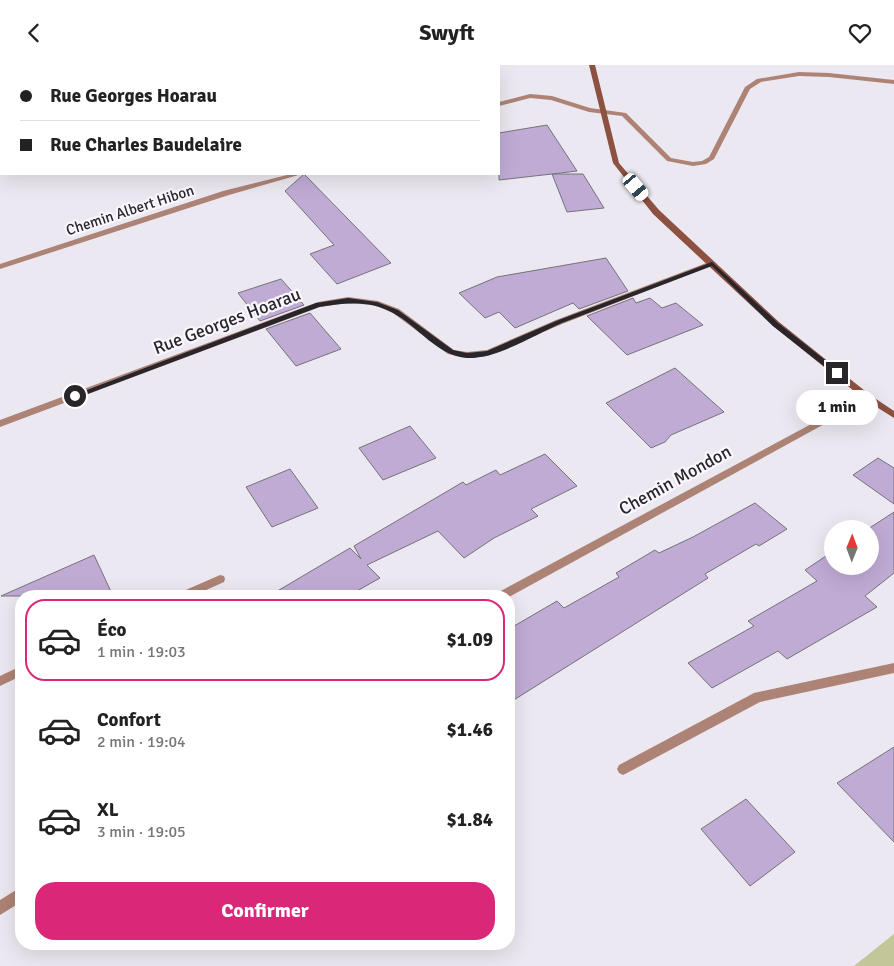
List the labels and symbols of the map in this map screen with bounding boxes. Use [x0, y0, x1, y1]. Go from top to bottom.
car [620, 171, 651, 203]
street label: Chemin Albert Hibon [64, 181, 196, 239]
street label: Rue Georges Hoarau [150, 283, 304, 359]
route end [826, 362, 848, 384]
route start [64, 385, 86, 407]
callout: 1 min [796, 391, 878, 425]
street label: Chemin Mondon [615, 440, 735, 520]
north arrow [824, 520, 879, 575]

